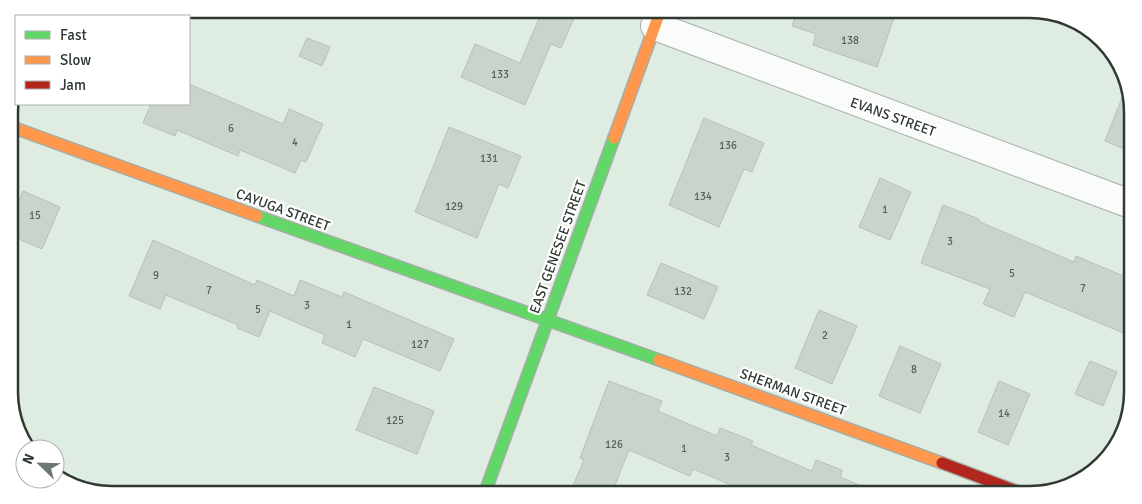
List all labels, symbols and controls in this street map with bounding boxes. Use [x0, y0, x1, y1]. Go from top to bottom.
legend [15, 15, 190, 105]
text: Fast [60, 26, 87, 44]
house number: 138 [841, 34, 859, 47]
text: Slow [60, 51, 91, 69]
house number: 133 [491, 68, 509, 81]
text: Jam [60, 76, 86, 94]
street label: EVANS STREET [848, 94, 938, 140]
house number: 6 [228, 122, 234, 135]
house number: 4 [292, 136, 298, 149]
house number: 136 [719, 139, 737, 152]
house number: 131 [480, 152, 498, 165]
street label: EAST GENESEE STREET [526, 178, 590, 316]
street label: CAYUGA STREET [234, 185, 332, 235]
house number: 134 [694, 190, 712, 203]
house number: 129 [445, 200, 463, 213]
house number: 1 [882, 203, 888, 216]
house number: 15 [29, 209, 41, 222]
house number: 3 [947, 235, 953, 248]
house number: 5 [1009, 267, 1015, 280]
house number: 9 [153, 269, 159, 282]
house number: 7 [1080, 282, 1086, 295]
house number: 7 [206, 284, 212, 297]
house number: 132 [674, 285, 692, 298]
house number: 3 [304, 299, 310, 312]
house number: 5 [255, 303, 261, 316]
house number: 1 [346, 318, 352, 331]
house number: 2 [822, 329, 828, 342]
house number: 127 [411, 338, 429, 351]
house number: 8 [911, 363, 917, 376]
street label: SHERMAN STREET [738, 365, 848, 419]
house number: 14 [998, 407, 1010, 420]
house number: 125 [386, 414, 404, 427]
house number: 126 [605, 438, 623, 451]
north arrow [15, 439, 65, 489]
house number: 1 [681, 442, 687, 455]
text: N [19, 451, 38, 467]
house number: 3 [724, 451, 730, 464]

